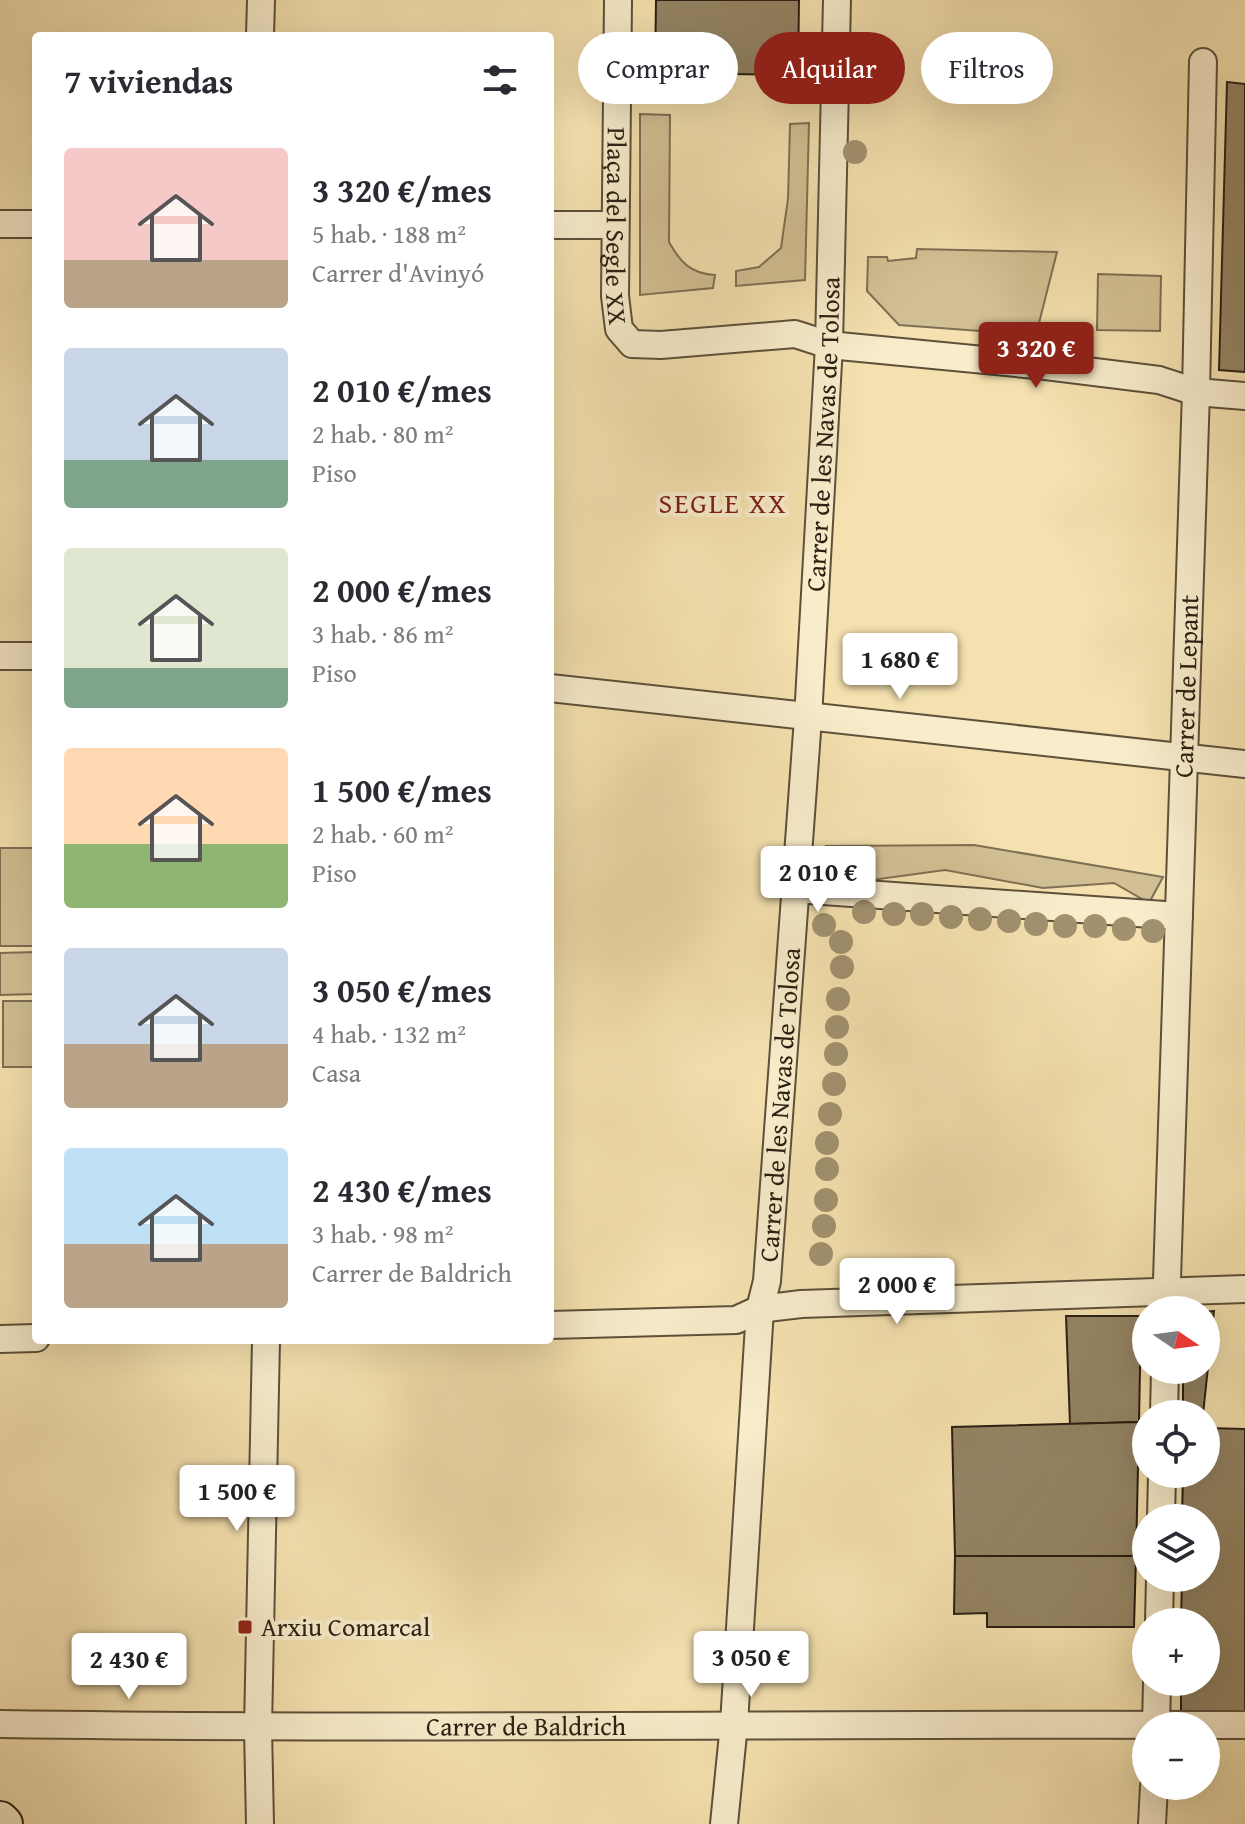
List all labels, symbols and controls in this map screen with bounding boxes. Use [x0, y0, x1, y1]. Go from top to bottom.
chip: Comprar [578, 32, 738, 104]
chip: Alquilar [754, 32, 905, 104]
chip: Filtros [921, 32, 1053, 104]
text: 7 viviendas [64, 56, 233, 105]
icon: filters [478, 58, 522, 102]
street label: Plaça del Segle XX [596, 127, 638, 327]
text: 3 320 €/mes [312, 165, 492, 214]
icon: home [128, 180, 224, 276]
text: 5 hab. · 188 m² [312, 214, 466, 253]
text: Carrer d'Avinyó [312, 253, 484, 292]
street label: Carrer de les Navas de Tolosa [795, 276, 850, 593]
pin: 3 320 € [962, 322, 1110, 390]
text: 3 320 € [997, 328, 1075, 367]
text: 2 010 €/mes [312, 365, 492, 414]
icon: home [128, 380, 224, 476]
text: 2 hab. · 80 m² [312, 414, 453, 453]
text: Piso [312, 453, 357, 492]
district label: SEGLE XX [658, 482, 788, 523]
text: 2 000 €/mes [312, 565, 492, 614]
icon: home [128, 580, 224, 676]
street label: Carrer de Lepant [1163, 594, 1208, 778]
text: 3 hab. · 86 m² [312, 614, 453, 653]
pin: 1 680 € [826, 633, 974, 701]
text: 1 680 € [861, 639, 939, 678]
text: Piso [312, 653, 357, 692]
text: 1 500 €/mes [312, 765, 492, 814]
icon: home [128, 780, 224, 876]
text: 2 hab. · 60 m² [312, 814, 453, 853]
pin: 2 010 € [744, 846, 892, 914]
text: 2 010 € [779, 852, 857, 891]
text: Piso [312, 853, 357, 892]
street label: Carrer de les Navas de Tolosa [748, 945, 810, 1263]
text: 3 050 €/mes [312, 965, 492, 1014]
icon: home [128, 980, 224, 1076]
text: 4 hab. · 132 m² [312, 1014, 466, 1053]
text: Casa [312, 1053, 361, 1092]
text: 2 430 €/mes [312, 1165, 492, 1214]
icon: home [128, 1180, 224, 1276]
text: 3 hab. · 98 m² [312, 1214, 453, 1253]
text: Carrer de Baldrich [312, 1253, 512, 1292]
pin: 2 000 € [823, 1258, 971, 1326]
text: 2 000 € [858, 1264, 936, 1303]
north arrow [1132, 1296, 1220, 1384]
map controls [1132, 1296, 1220, 1800]
button: locate [1132, 1400, 1220, 1488]
pin: 1 500 € [163, 1465, 311, 1533]
text: 1 500 € [198, 1471, 276, 1510]
button: layers [1132, 1504, 1220, 1592]
place label: Arxiu Comarcal [261, 1607, 430, 1646]
button: + [1132, 1608, 1220, 1696]
marker: Arxiu Comarcal [236, 1618, 254, 1636]
pin: 3 050 € [677, 1631, 825, 1699]
pin: 2 430 € [55, 1633, 203, 1701]
text: 3 050 € [712, 1637, 790, 1676]
text: 2 430 € [90, 1639, 168, 1678]
street label: Carrer de Baldrich [426, 1706, 626, 1745]
button: − [1132, 1712, 1220, 1800]

